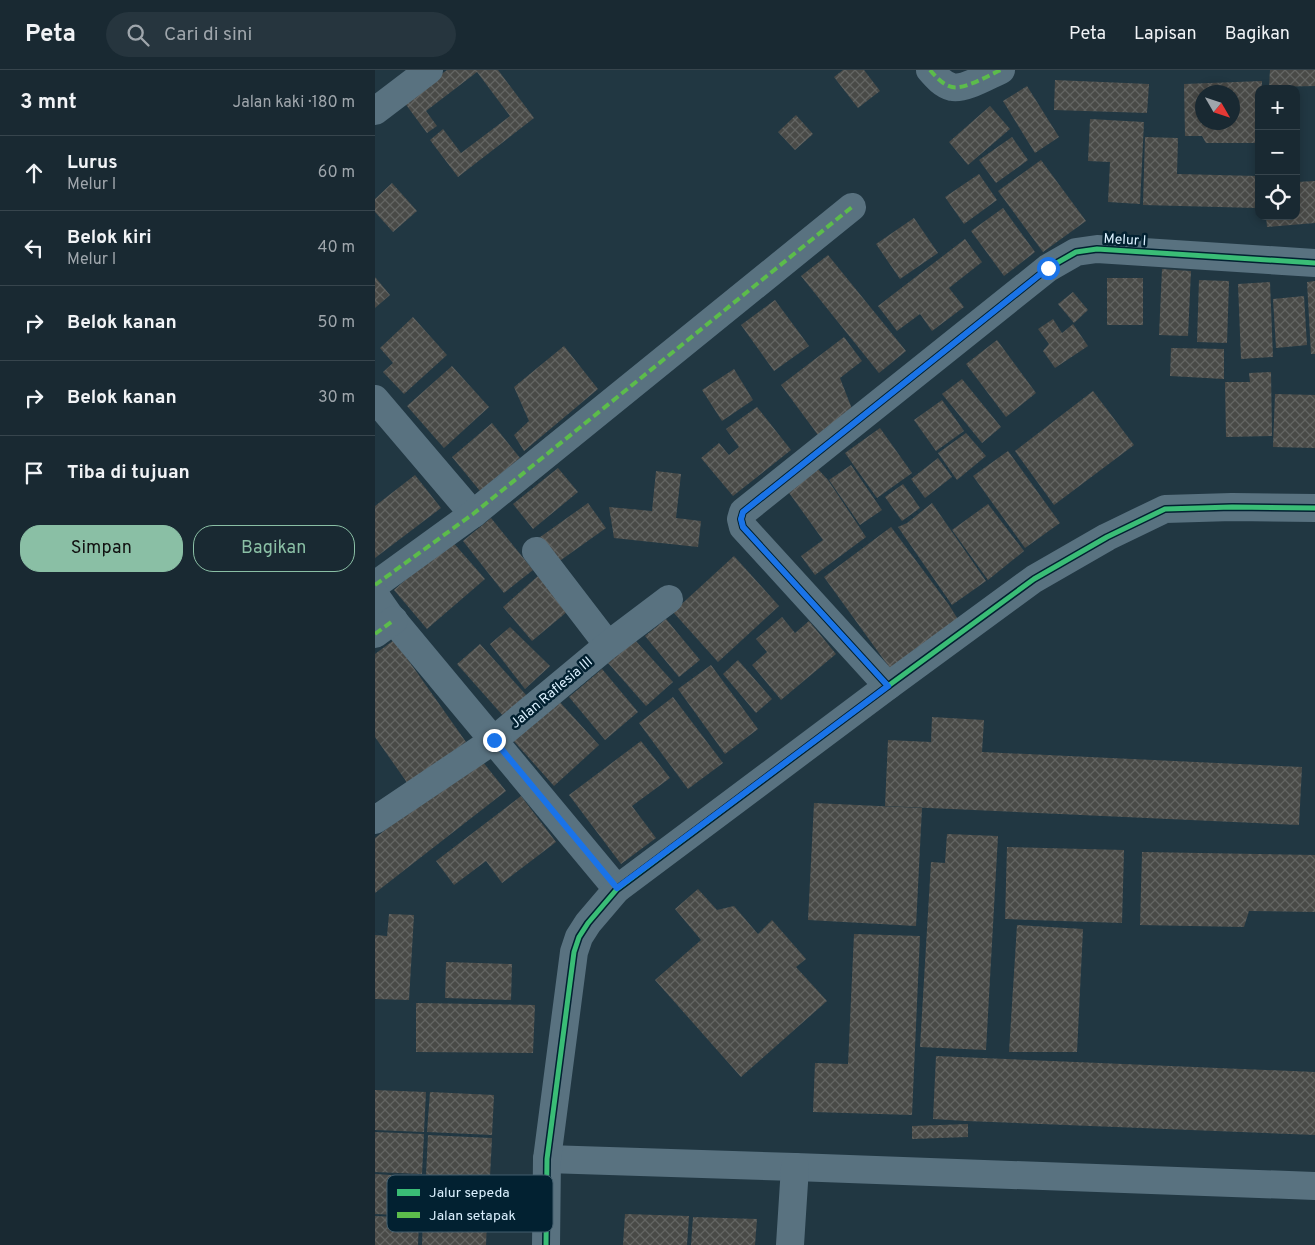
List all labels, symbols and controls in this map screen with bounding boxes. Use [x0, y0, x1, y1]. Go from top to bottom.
search box [106, 12, 456, 57]
text: Peta [25, 20, 76, 50]
icon: search [124, 21, 152, 49]
text: Cari di sini [164, 23, 252, 47]
text: Peta [1069, 23, 1106, 46]
text: Lapisan [1134, 23, 1197, 46]
text: Bagikan [1225, 23, 1290, 46]
north arrow [1195, 85, 1240, 130]
map controls [1255, 85, 1300, 220]
button: + [1255, 85, 1300, 130]
text: 3 mnt [20, 89, 77, 116]
text: Jalan kaki · 180 m [233, 93, 355, 113]
button: − [1255, 130, 1300, 175]
text: Lurus [67, 151, 118, 175]
icon: ahead [20, 159, 48, 187]
text: 60 m [318, 163, 355, 183]
text: Melur I [67, 175, 116, 195]
button: locate [1255, 175, 1300, 220]
text: Belok kiri [67, 226, 152, 250]
street label: Melur I [1103, 231, 1147, 250]
icon: left [20, 234, 48, 262]
text: 40 m [317, 238, 355, 258]
text: Melur I [67, 250, 116, 270]
route start [1037, 257, 1060, 280]
icon: right [20, 309, 48, 337]
text: Belok kanan [67, 311, 177, 335]
text: 50 m [318, 313, 355, 333]
icon: right [20, 384, 48, 412]
text: Belok kanan [67, 386, 177, 410]
text: 30 m [318, 388, 355, 408]
icon: arrive [20, 459, 48, 487]
text: Tiba di tujuan [67, 461, 190, 485]
button: Simpan [20, 525, 183, 572]
button: Bagikan [193, 525, 355, 572]
street label: Jalan Raflesia III [507, 654, 597, 733]
route end [483, 729, 506, 752]
legend [387, 1175, 553, 1232]
text: Jalur sepeda [429, 1185, 510, 1202]
text: Jalan setapak [429, 1208, 516, 1225]

